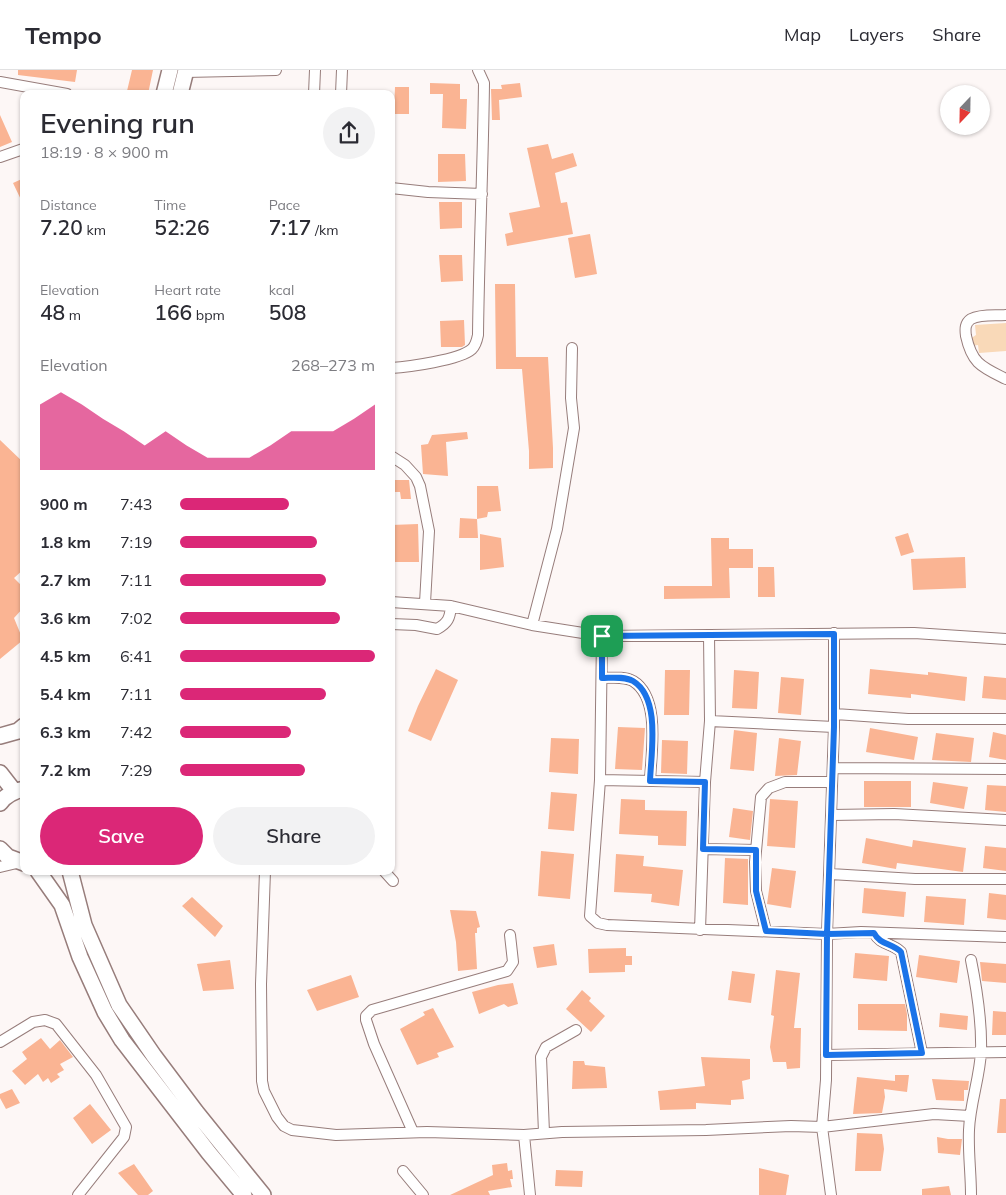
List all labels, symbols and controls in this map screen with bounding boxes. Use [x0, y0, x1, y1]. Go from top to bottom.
text: Tempo [25, 20, 102, 50]
text: Map [784, 23, 821, 46]
text: Layers [849, 23, 904, 46]
text: Share [932, 23, 981, 46]
north arrow [940, 85, 990, 135]
map controls [940, 85, 990, 135]
text: Evening run [40, 105, 195, 140]
button: share [323, 107, 375, 159]
text: 18:19 · 8 × 900 m [40, 142, 169, 162]
text: Distance [40, 196, 97, 214]
text: Time [154, 196, 186, 214]
text: Pace [269, 196, 300, 214]
text: 7.20 [40, 214, 83, 240]
text: 52:26 [154, 214, 210, 240]
text: 7:17 [269, 214, 311, 240]
text: km [83, 221, 106, 239]
text: /km [311, 221, 339, 239]
text: Elevation [40, 281, 99, 299]
text: Heart rate [154, 281, 221, 299]
text: kcal [269, 281, 294, 299]
text: 48 [40, 299, 65, 325]
text: 166 [154, 299, 192, 325]
text: 508 [269, 299, 306, 325]
text: m [65, 306, 81, 324]
text: bpm [192, 306, 225, 324]
text: Elevation [40, 355, 108, 375]
text: 268–273 m [291, 355, 375, 375]
text: 900 m [40, 494, 88, 514]
text: 7:43 [120, 494, 152, 514]
text: 1.8 km [40, 532, 91, 552]
text: 7:19 [120, 532, 152, 552]
text: 2.7 km [40, 570, 91, 590]
text: 7:11 [120, 570, 152, 590]
text: 3.6 km [40, 608, 91, 628]
text: 7:02 [120, 608, 152, 628]
pin [581, 615, 623, 657]
icon: arrive [588, 622, 616, 650]
text: 4.5 km [40, 646, 91, 666]
text: 6:41 [120, 646, 152, 666]
text: 5.4 km [40, 684, 91, 704]
text: 7:11 [120, 684, 152, 704]
text: 6.3 km [40, 722, 91, 742]
text: 7:42 [120, 722, 152, 742]
text: 7.2 km [40, 760, 91, 780]
text: 7:29 [120, 760, 152, 780]
button: Save [40, 807, 203, 865]
button: Share [213, 807, 375, 865]

